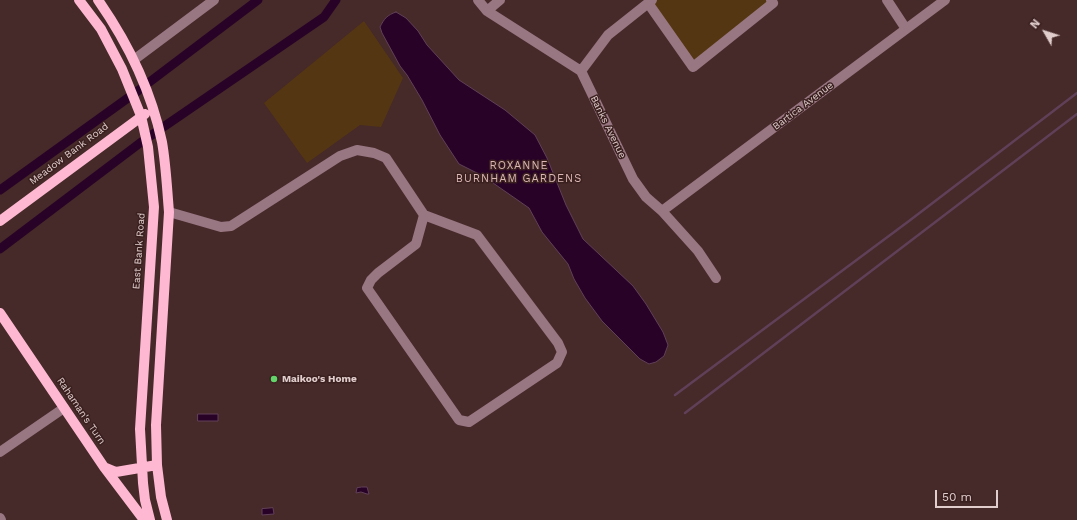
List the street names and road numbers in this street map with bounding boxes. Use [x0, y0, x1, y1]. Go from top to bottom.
street label: Bartica Avenue [770, 79, 836, 133]
street label: Banks Avenue [588, 94, 628, 160]
street label: Meadow Bank Road [27, 120, 111, 188]
street label: East Bank Road [130, 212, 148, 290]
street label: Rahaman's Turn [54, 375, 108, 447]

